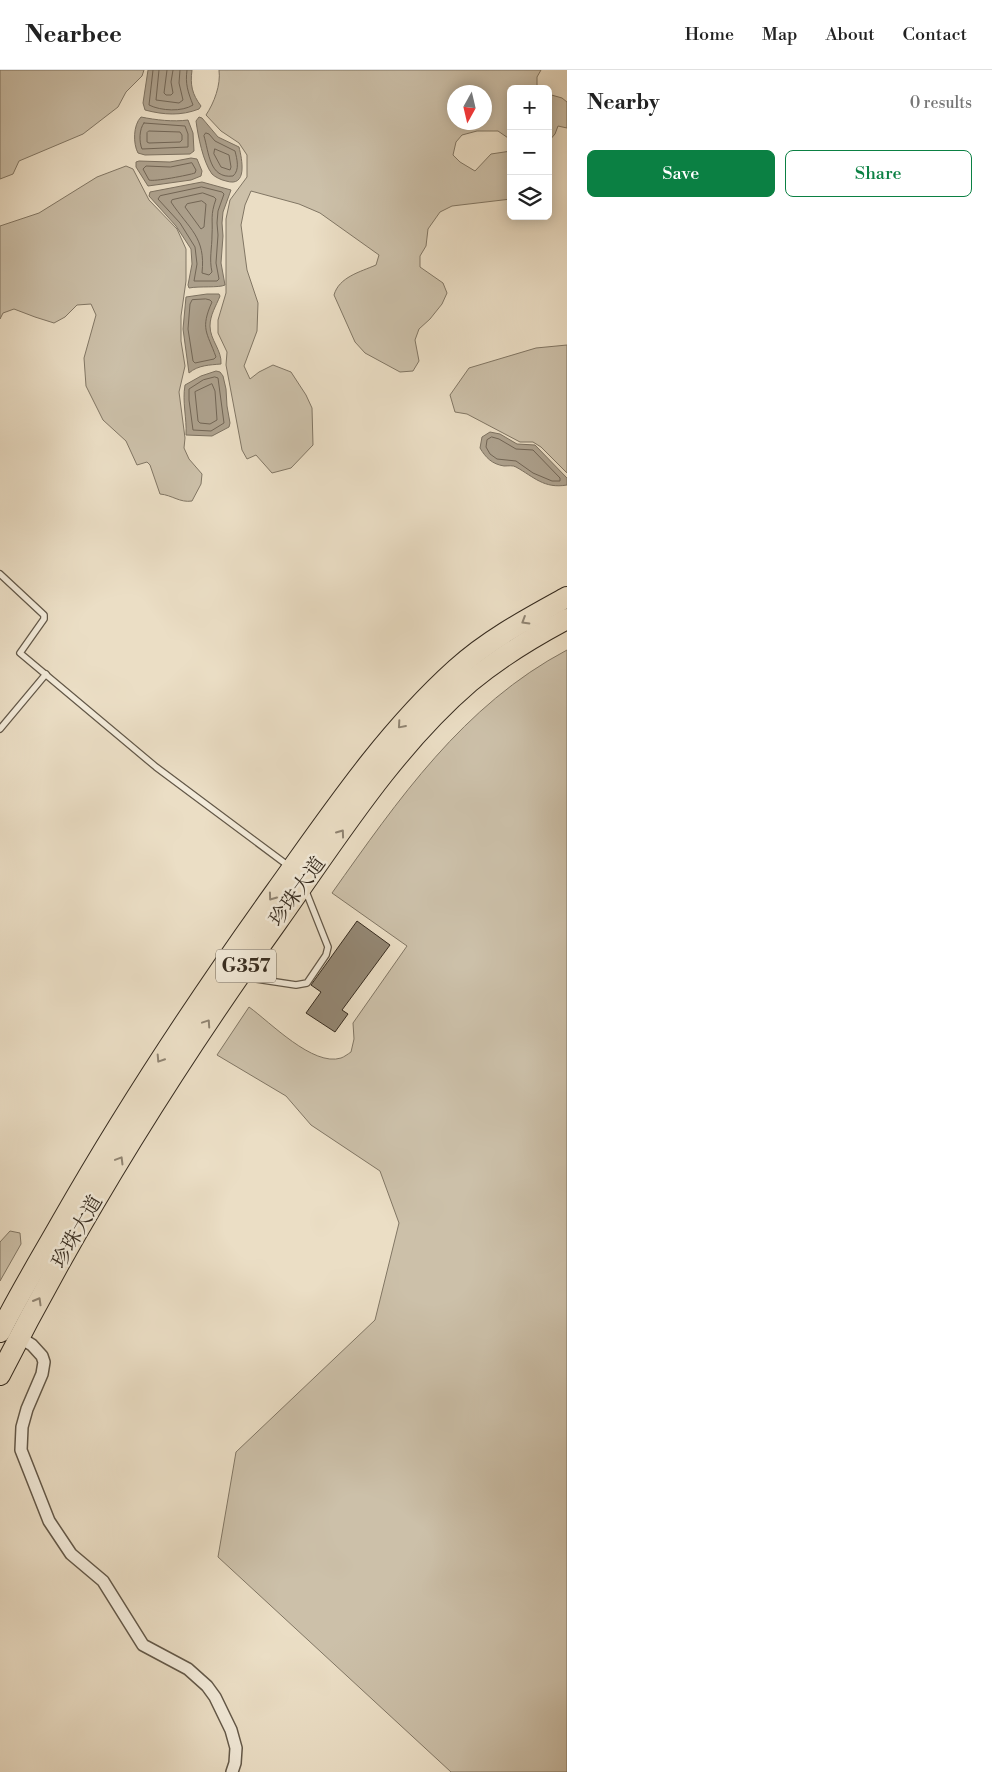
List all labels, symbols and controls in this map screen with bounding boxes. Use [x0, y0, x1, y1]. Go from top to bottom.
text: Nearbee [25, 20, 122, 50]
text: Home [685, 23, 734, 46]
text: Map [762, 23, 798, 46]
text: About [826, 23, 875, 46]
text: Contact [903, 23, 967, 46]
north arrow [447, 85, 492, 130]
map controls [507, 85, 552, 220]
button: + [507, 85, 552, 130]
text: Nearby [587, 90, 660, 116]
text: 0 results [910, 93, 972, 113]
button: − [507, 130, 552, 175]
button: Save [587, 150, 775, 197]
button: Share [785, 150, 972, 197]
button: layers [507, 175, 552, 220]
one-way arrow [521, 614, 530, 624]
one-way arrow [397, 719, 406, 728]
one-way arrow [335, 829, 344, 839]
street label: 珍珠大道 [264, 852, 332, 932]
one-way arrow [269, 891, 278, 900]
road number: G357 [216, 949, 276, 982]
one-way arrow [201, 1019, 210, 1029]
one-way arrow [156, 1054, 166, 1063]
one-way arrow [114, 1157, 124, 1166]
street label: 珍珠大道 [47, 1191, 109, 1273]
one-way arrow [32, 1297, 42, 1306]

